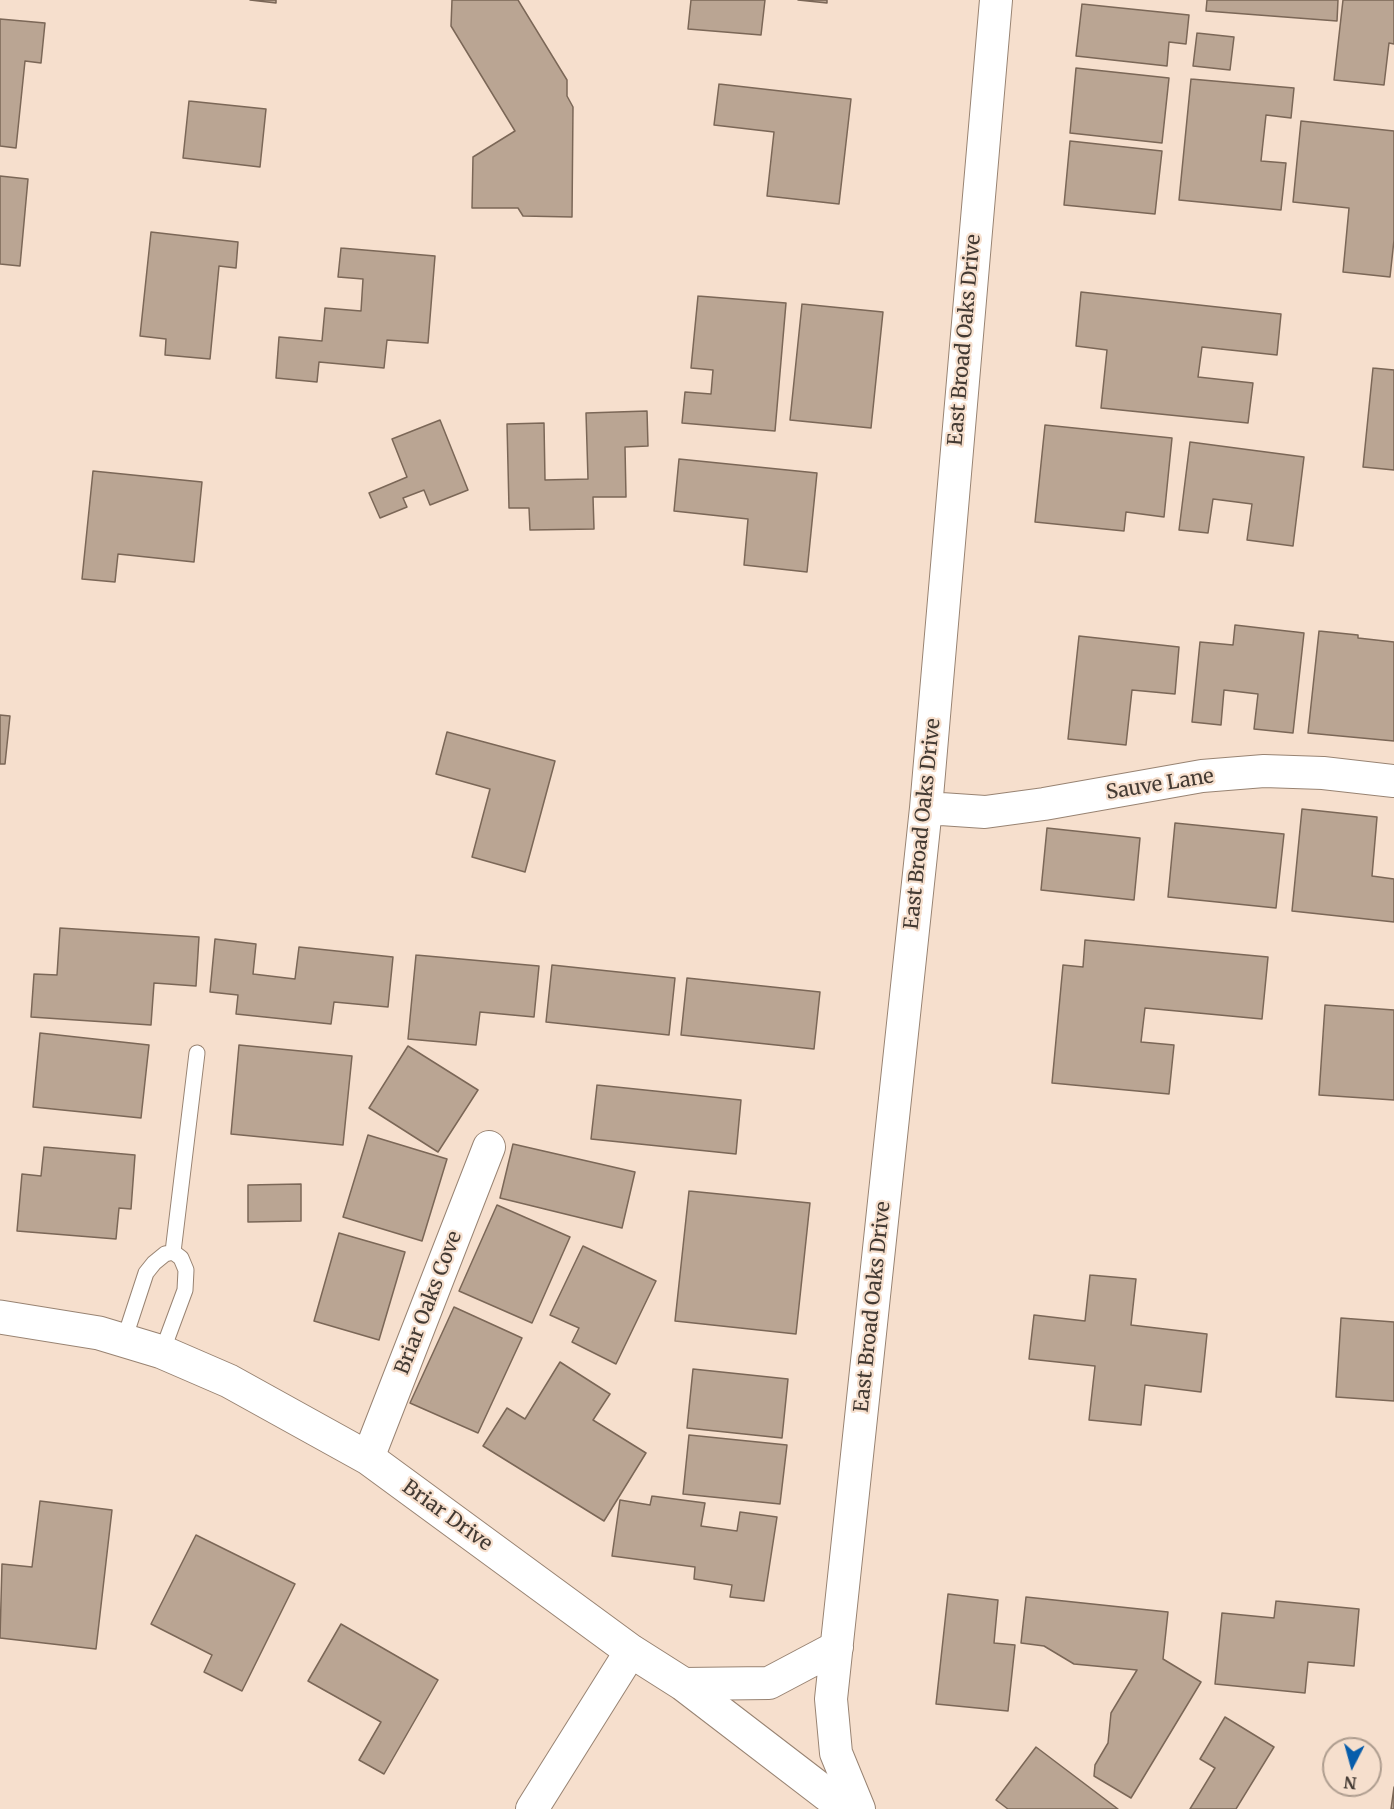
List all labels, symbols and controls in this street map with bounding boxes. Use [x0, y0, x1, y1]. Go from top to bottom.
street label: East Broad Oaks Drive [944, 233, 986, 447]
street label: East Broad Oaks Drive [900, 717, 946, 931]
street label: Sauve Lane [1104, 765, 1216, 805]
street label: East Broad Oaks Drive [850, 1200, 896, 1414]
street label: Briar Oaks Cove [391, 1228, 467, 1378]
street label: Briar Drive [397, 1475, 497, 1557]
north arrow [1322, 1737, 1382, 1797]
text: N [1343, 1772, 1358, 1794]

